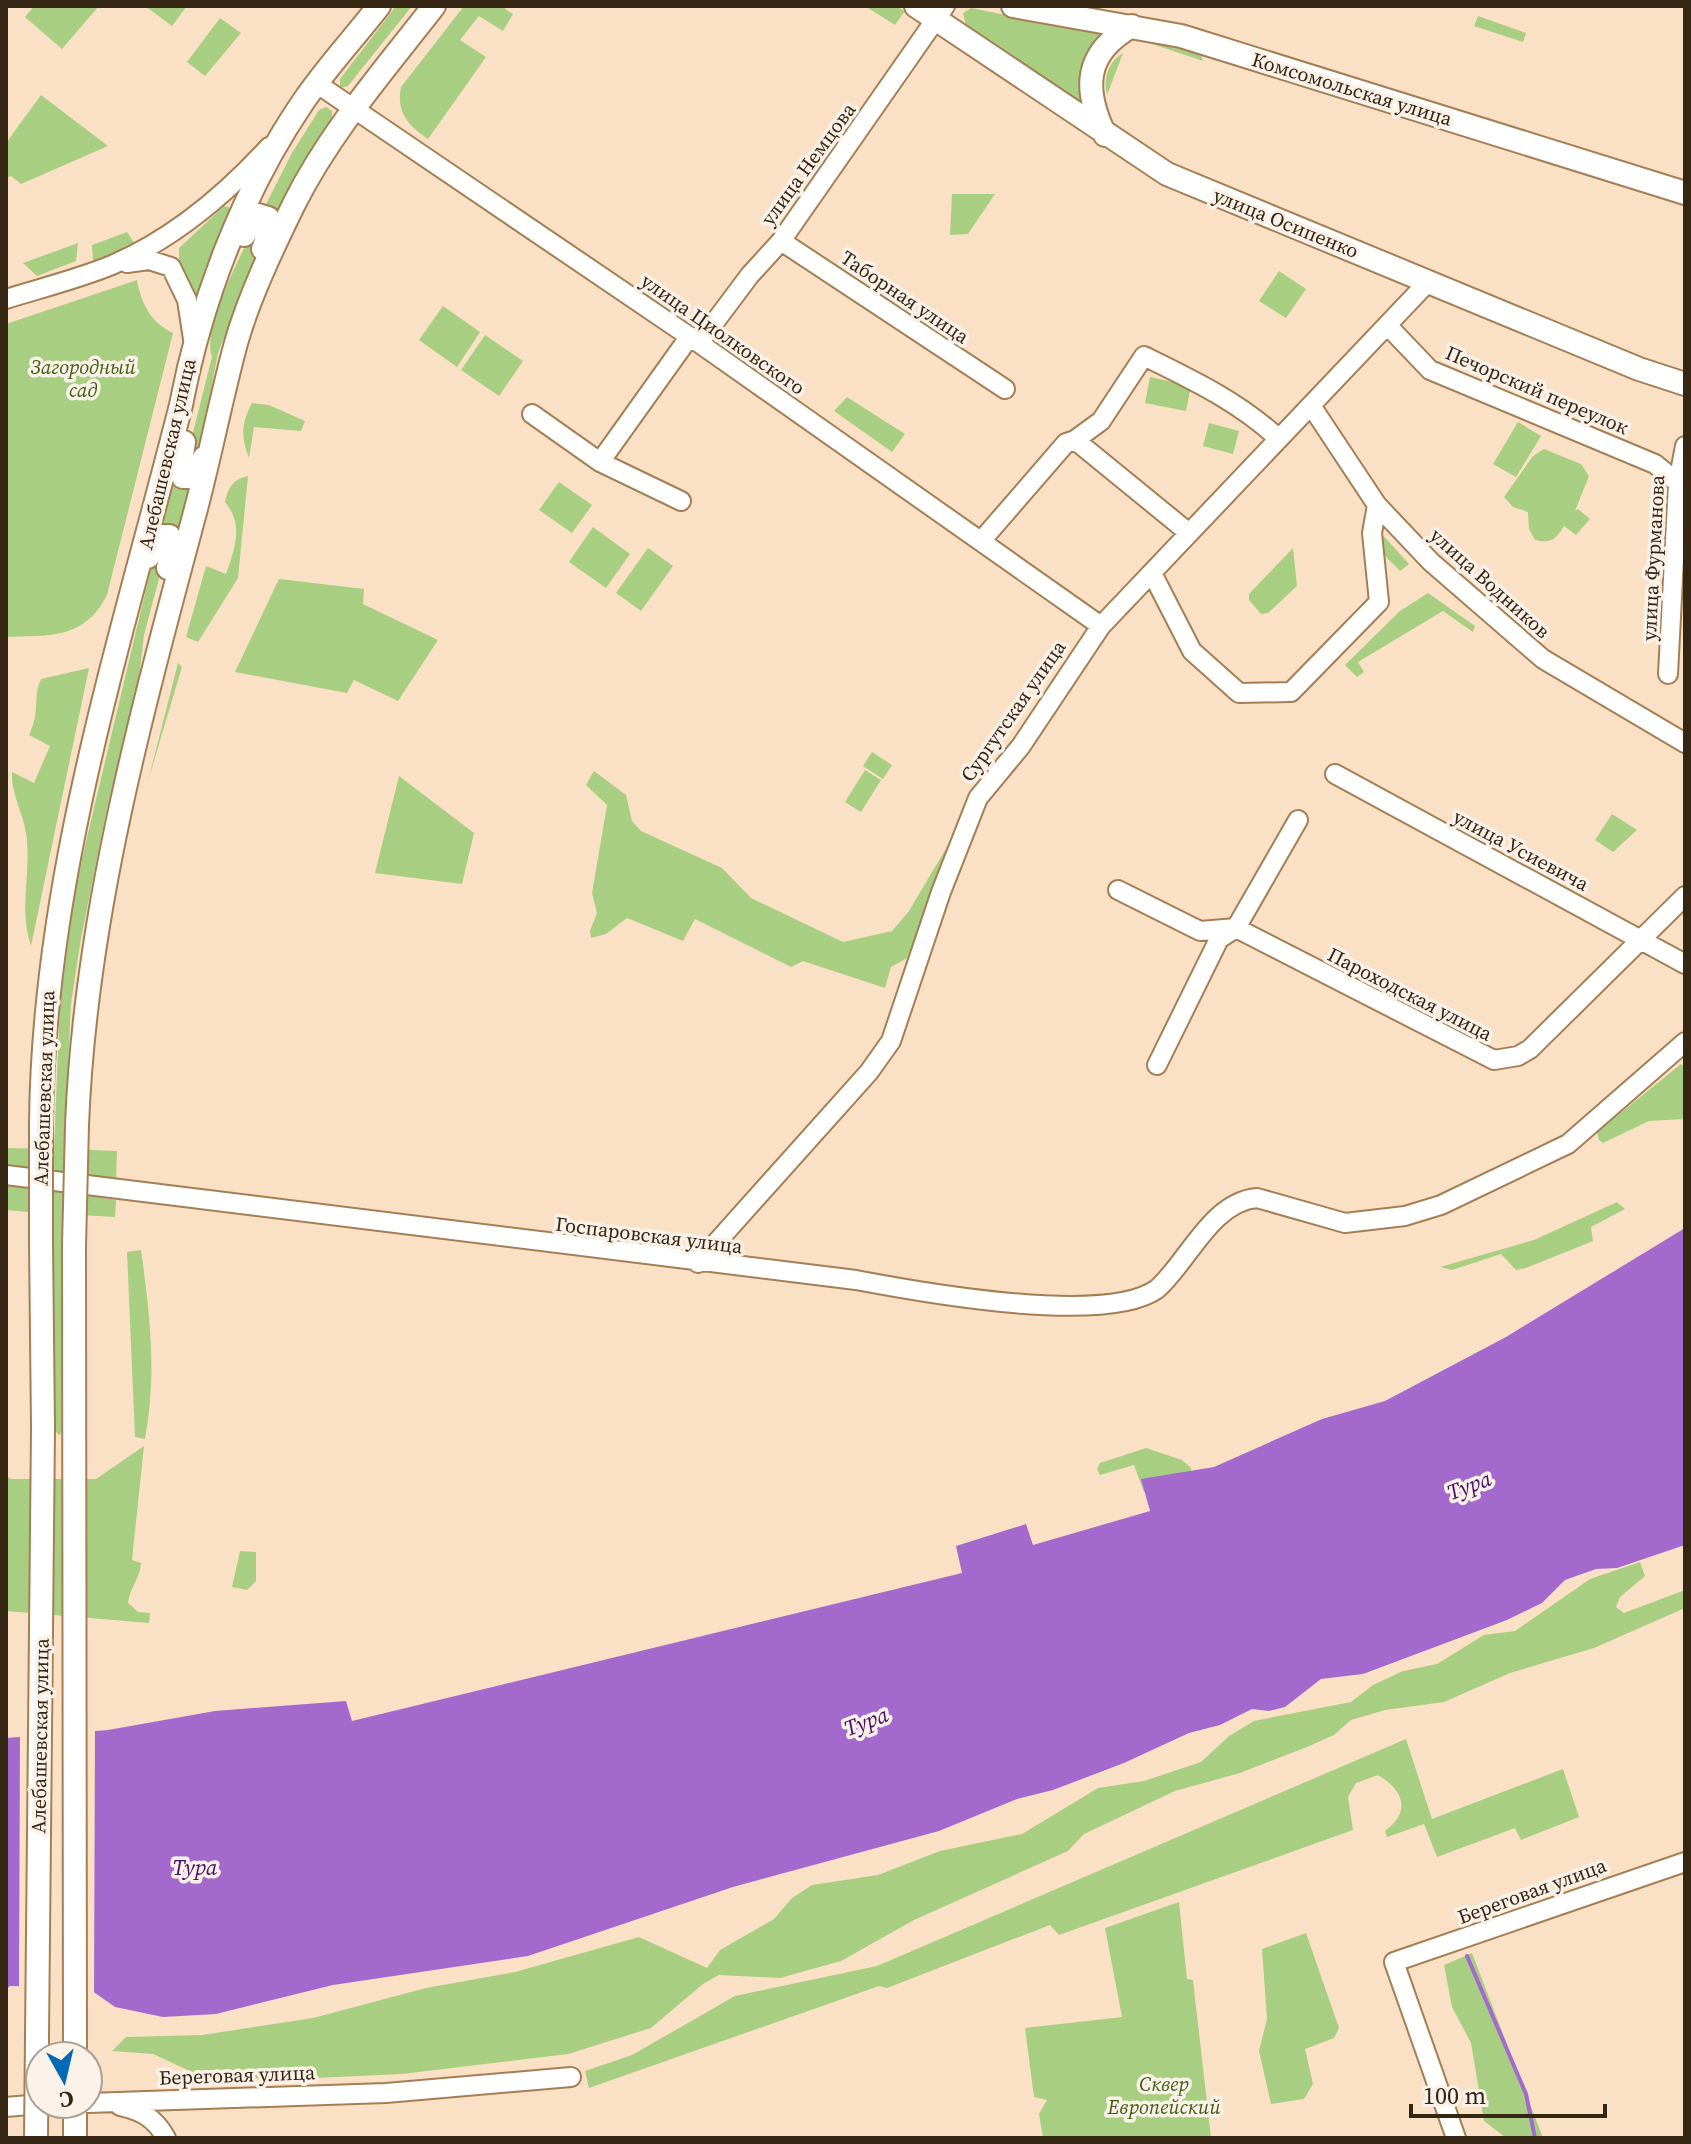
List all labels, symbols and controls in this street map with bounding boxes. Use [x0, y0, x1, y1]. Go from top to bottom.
street label: Комсомольская улица [1248, 45, 1456, 133]
street label: улица Немцова [754, 96, 863, 231]
street label: улица Осипенко [1209, 181, 1363, 265]
street label: Таборная улица [835, 244, 975, 351]
street label: улица Циолковского [635, 267, 811, 401]
street label: Печорский переулок [1441, 339, 1633, 441]
park label: Загородный сад [30, 353, 136, 404]
street label: Алебашевская улица [131, 355, 203, 552]
street label: улица Фурманова [1635, 473, 1671, 642]
street label: улица Водников [1424, 521, 1556, 645]
street label: Сургутская улица [954, 634, 1073, 787]
street label: улица Усиевича [1448, 802, 1595, 898]
street label: Пароходская улица [1323, 940, 1498, 1048]
street label: Алебашевская улица [27, 989, 61, 1186]
street label: Госпаровская улица [554, 1210, 745, 1260]
water label: Тура [1443, 1463, 1496, 1507]
street label: Алебашевская улица [24, 1637, 56, 1834]
water label: Тура [840, 1699, 893, 1743]
street label: Береговая улица [1454, 1851, 1611, 1931]
water label: Тура [172, 1852, 218, 1882]
north arrow [24, 2040, 104, 2120]
street label: Береговая улица [158, 2058, 316, 2092]
scale bar [1411, 2068, 1605, 2118]
park label: Сквер Европейский [1106, 2070, 1221, 2121]
text: 100 m [1423, 2079, 1486, 2112]
text: С [58, 2084, 76, 2116]

